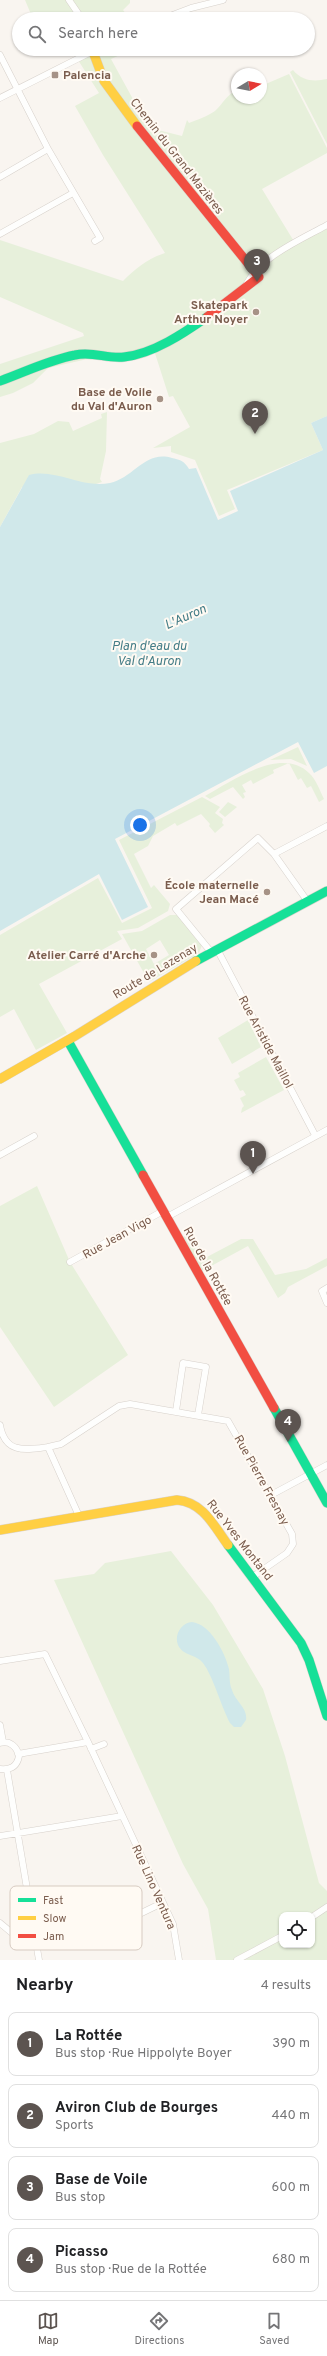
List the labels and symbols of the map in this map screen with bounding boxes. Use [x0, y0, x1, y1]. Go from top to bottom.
place label: Palencia [63, 68, 111, 84]
north arrow [231, 68, 267, 104]
marker: Palencia [50, 70, 60, 80]
street label: Chemin du Grand Mazières [126, 95, 227, 218]
pin: 3 [244, 249, 270, 282]
place label: Skatepark Arthur Noyer [174, 298, 248, 328]
marker: Skatepark Arthur Noyer [251, 307, 261, 317]
place label: Base de Voile du Val d'Auron [71, 385, 152, 415]
marker: Base de Voile du Val d'Auron [155, 394, 165, 404]
pin: 2 [242, 401, 268, 434]
water label: L'Auron [163, 602, 209, 634]
water label: Plan d'eau du Val d'Auron [111, 639, 188, 670]
your location [130, 815, 150, 835]
place label: École maternelle Jean Macé [165, 878, 259, 908]
marker: École maternelle Jean Macé [262, 887, 272, 897]
street label: Route de Lazenay [110, 940, 201, 1003]
place label: Atelier Carré d'Arche [27, 948, 146, 964]
marker: Atelier Carré d'Arche [149, 950, 159, 960]
street label: Rue Aristide Maillol [234, 993, 296, 1092]
pin: 1 [240, 1141, 266, 1174]
street label: Rue Jean Vigo [80, 1212, 155, 1263]
street label: Rue de la Rottée [179, 1224, 235, 1309]
pin: 4 [275, 1409, 301, 1442]
street label: Rue Pierre Fresnay [230, 1433, 293, 1528]
street label: Rue Yves Montand [202, 1497, 276, 1584]
street label: Rue Lino Ventura [127, 1843, 179, 1932]
legend [10, 1886, 142, 1950]
text: Fast [43, 1894, 63, 1908]
text: Slow [43, 1912, 66, 1926]
text: Jam [43, 1930, 64, 1944]

